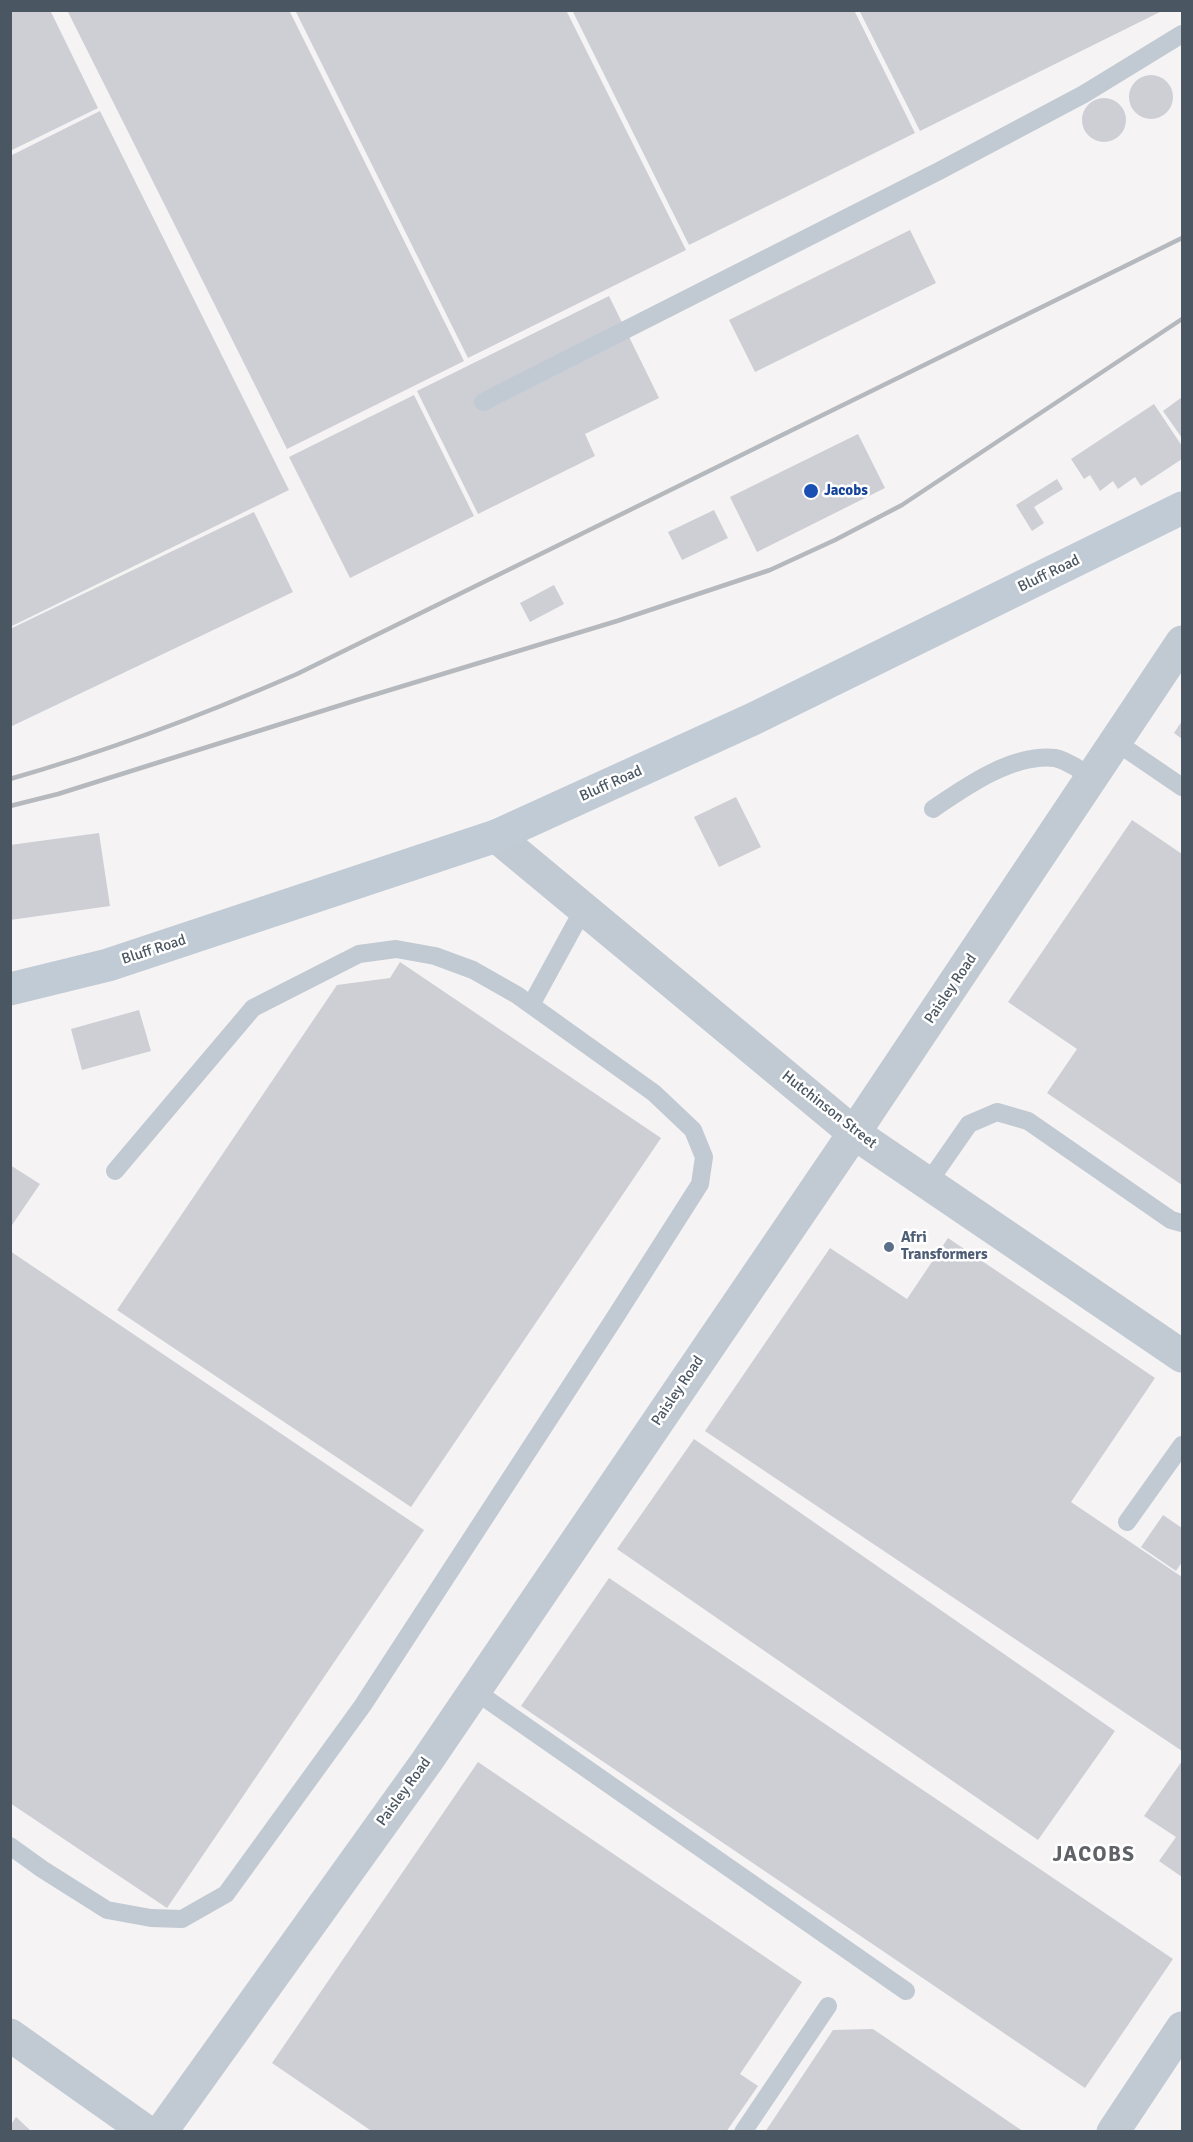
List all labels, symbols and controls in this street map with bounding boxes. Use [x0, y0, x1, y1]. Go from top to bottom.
marker: Jacobs [802, 482, 820, 500]
place label: Jacobs [824, 482, 868, 500]
street label: Bluff Road [1015, 551, 1083, 597]
street label: Bluff Road [577, 762, 645, 806]
street label: Bluff Road [120, 931, 188, 969]
street label: Paisley Road [921, 951, 981, 1027]
street label: Hutchinson Street [778, 1067, 880, 1153]
place label: Afri Transformers [901, 1229, 988, 1264]
marker: Afri Transformers [882, 1240, 896, 1254]
street label: Paisley Road [648, 1353, 708, 1429]
street label: Paisley Road [373, 1754, 435, 1830]
district label: JACOBS [1052, 1842, 1136, 1868]

